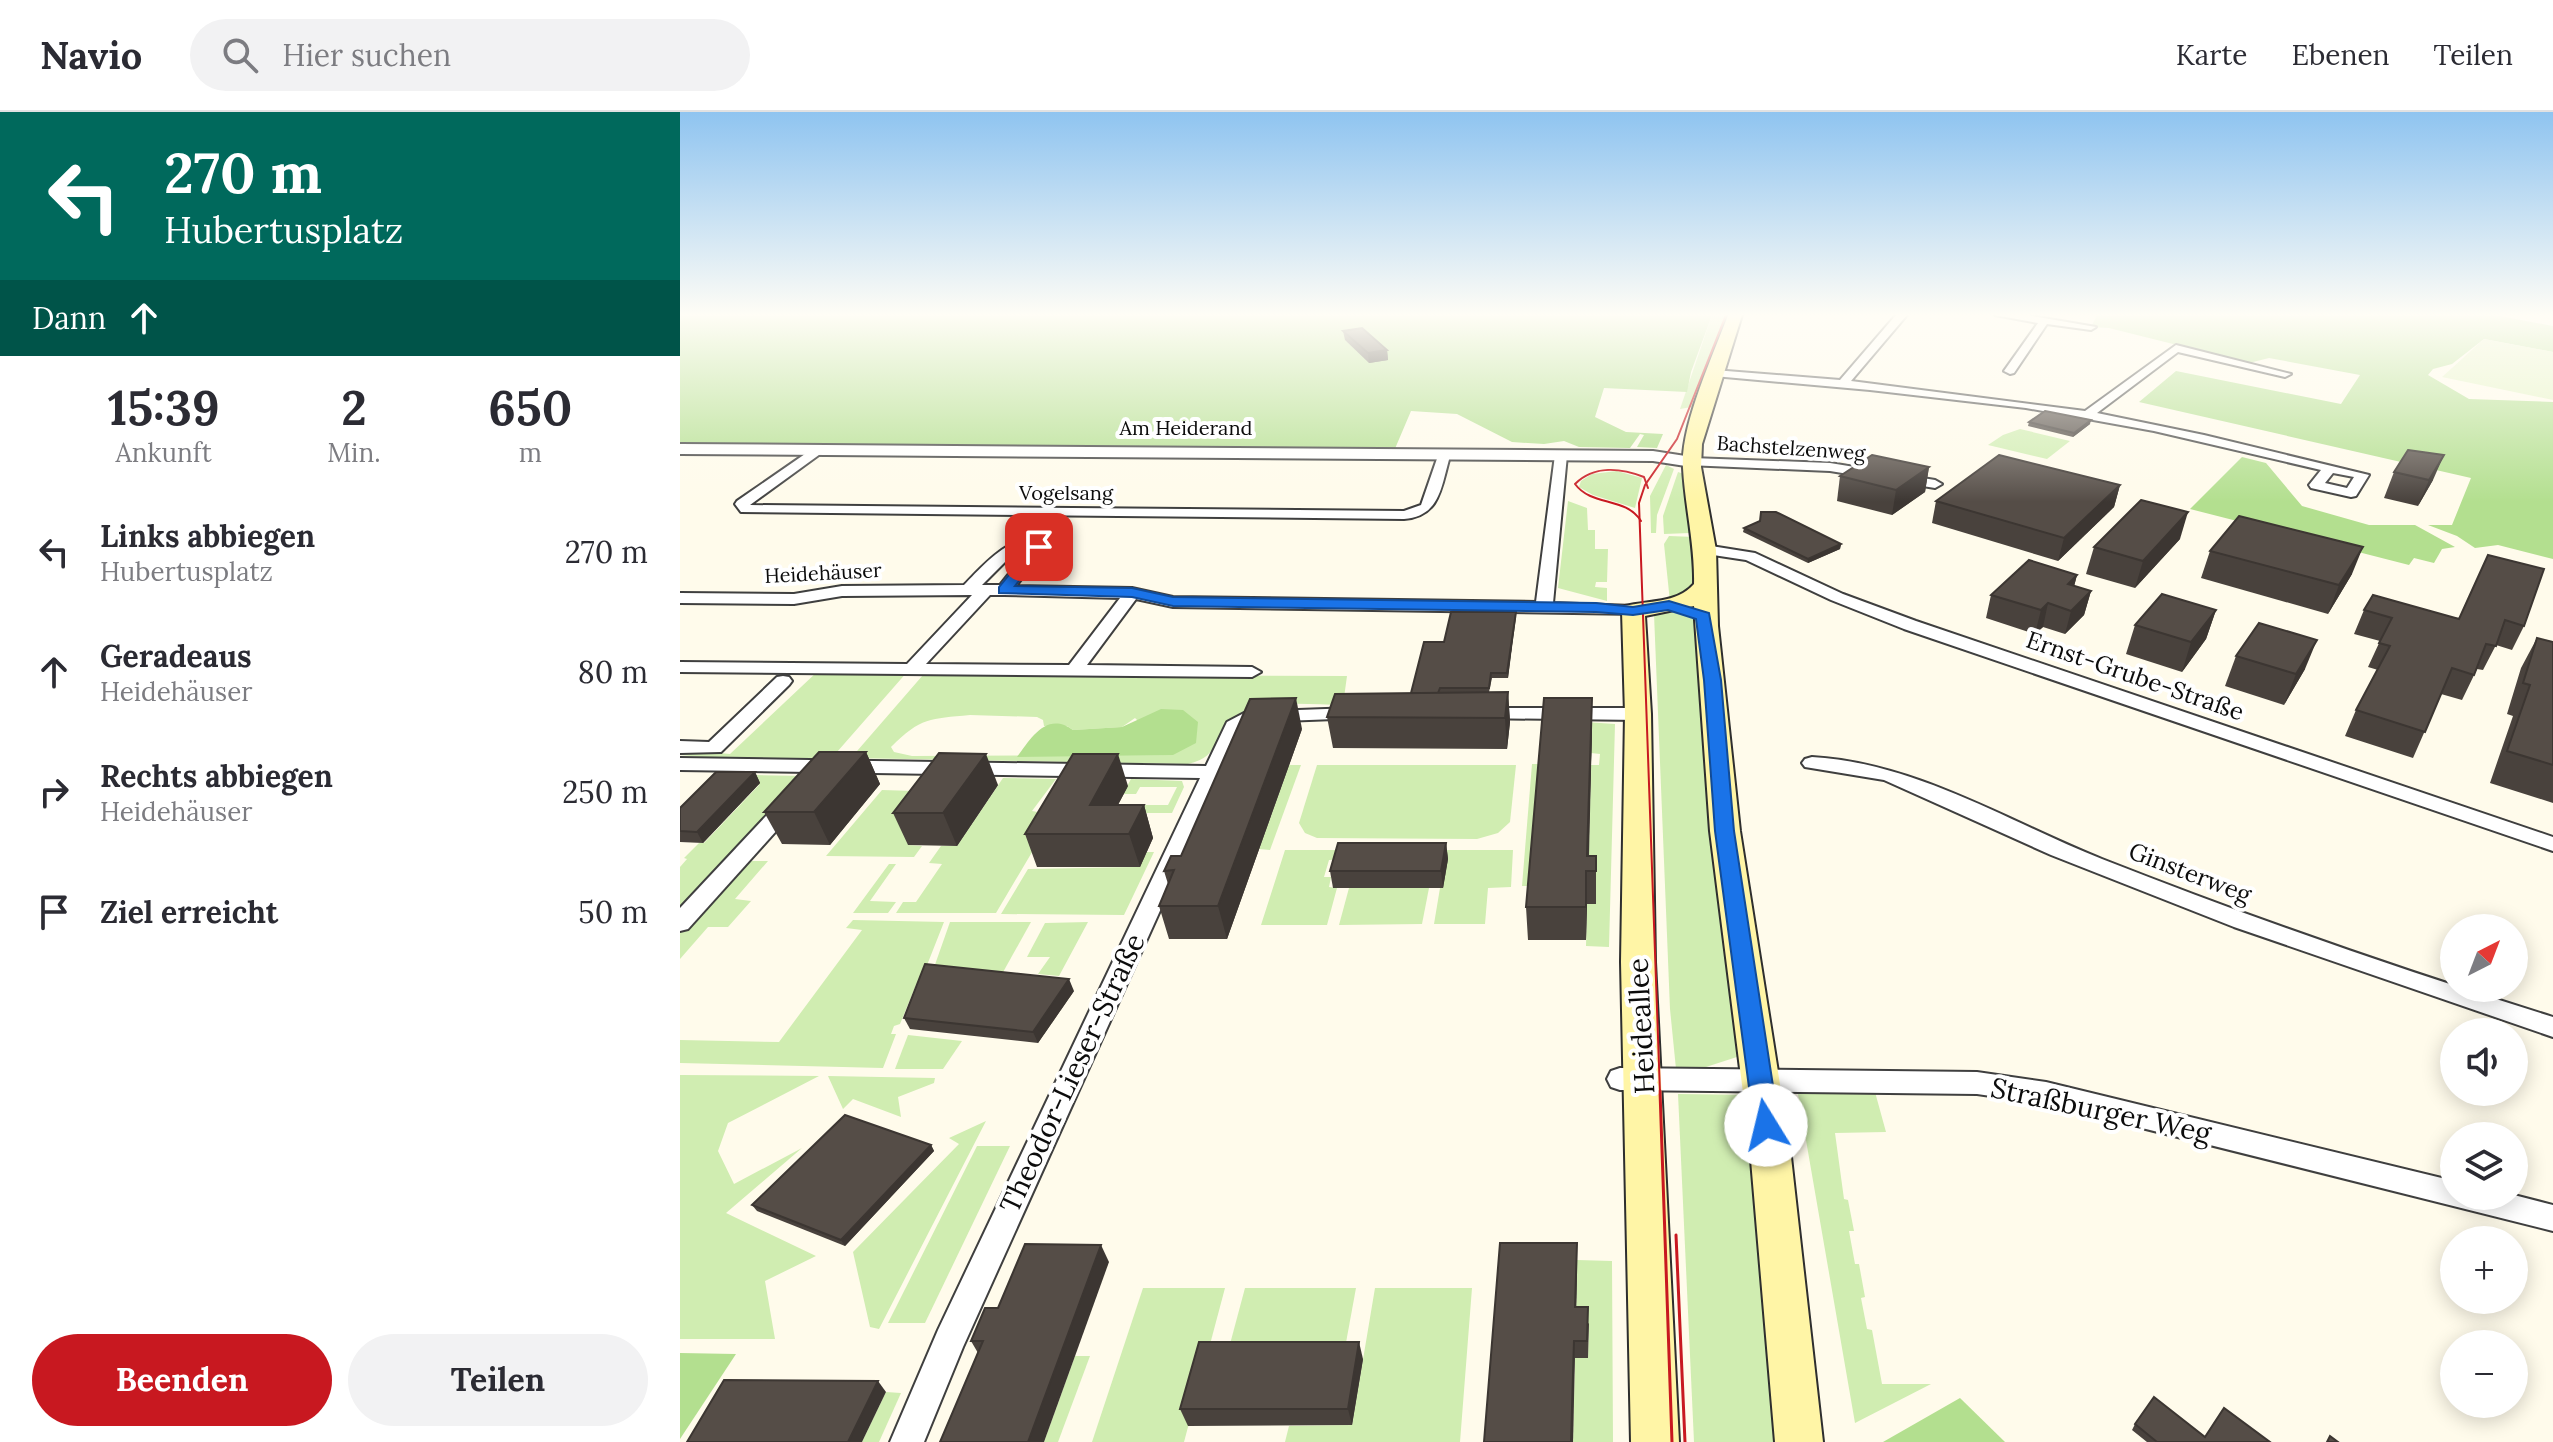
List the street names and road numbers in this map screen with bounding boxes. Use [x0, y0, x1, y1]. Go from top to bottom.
street label: Am Heiderand [1118, 415, 1253, 440]
street label: Bachstelzenweg [1716, 430, 1867, 465]
street label: Vogelsang [1018, 480, 1114, 505]
street label: Heidehäuser [764, 557, 883, 588]
street label: Ernst-Grube-Straße [2022, 624, 2248, 727]
street label: Ginsterweg [2125, 835, 2257, 910]
street label: Theodor-Lieser-Straße [991, 928, 1153, 1218]
street label: Heideallee [1619, 957, 1663, 1095]
street label: Straßburger Weg [1987, 1069, 2215, 1151]

